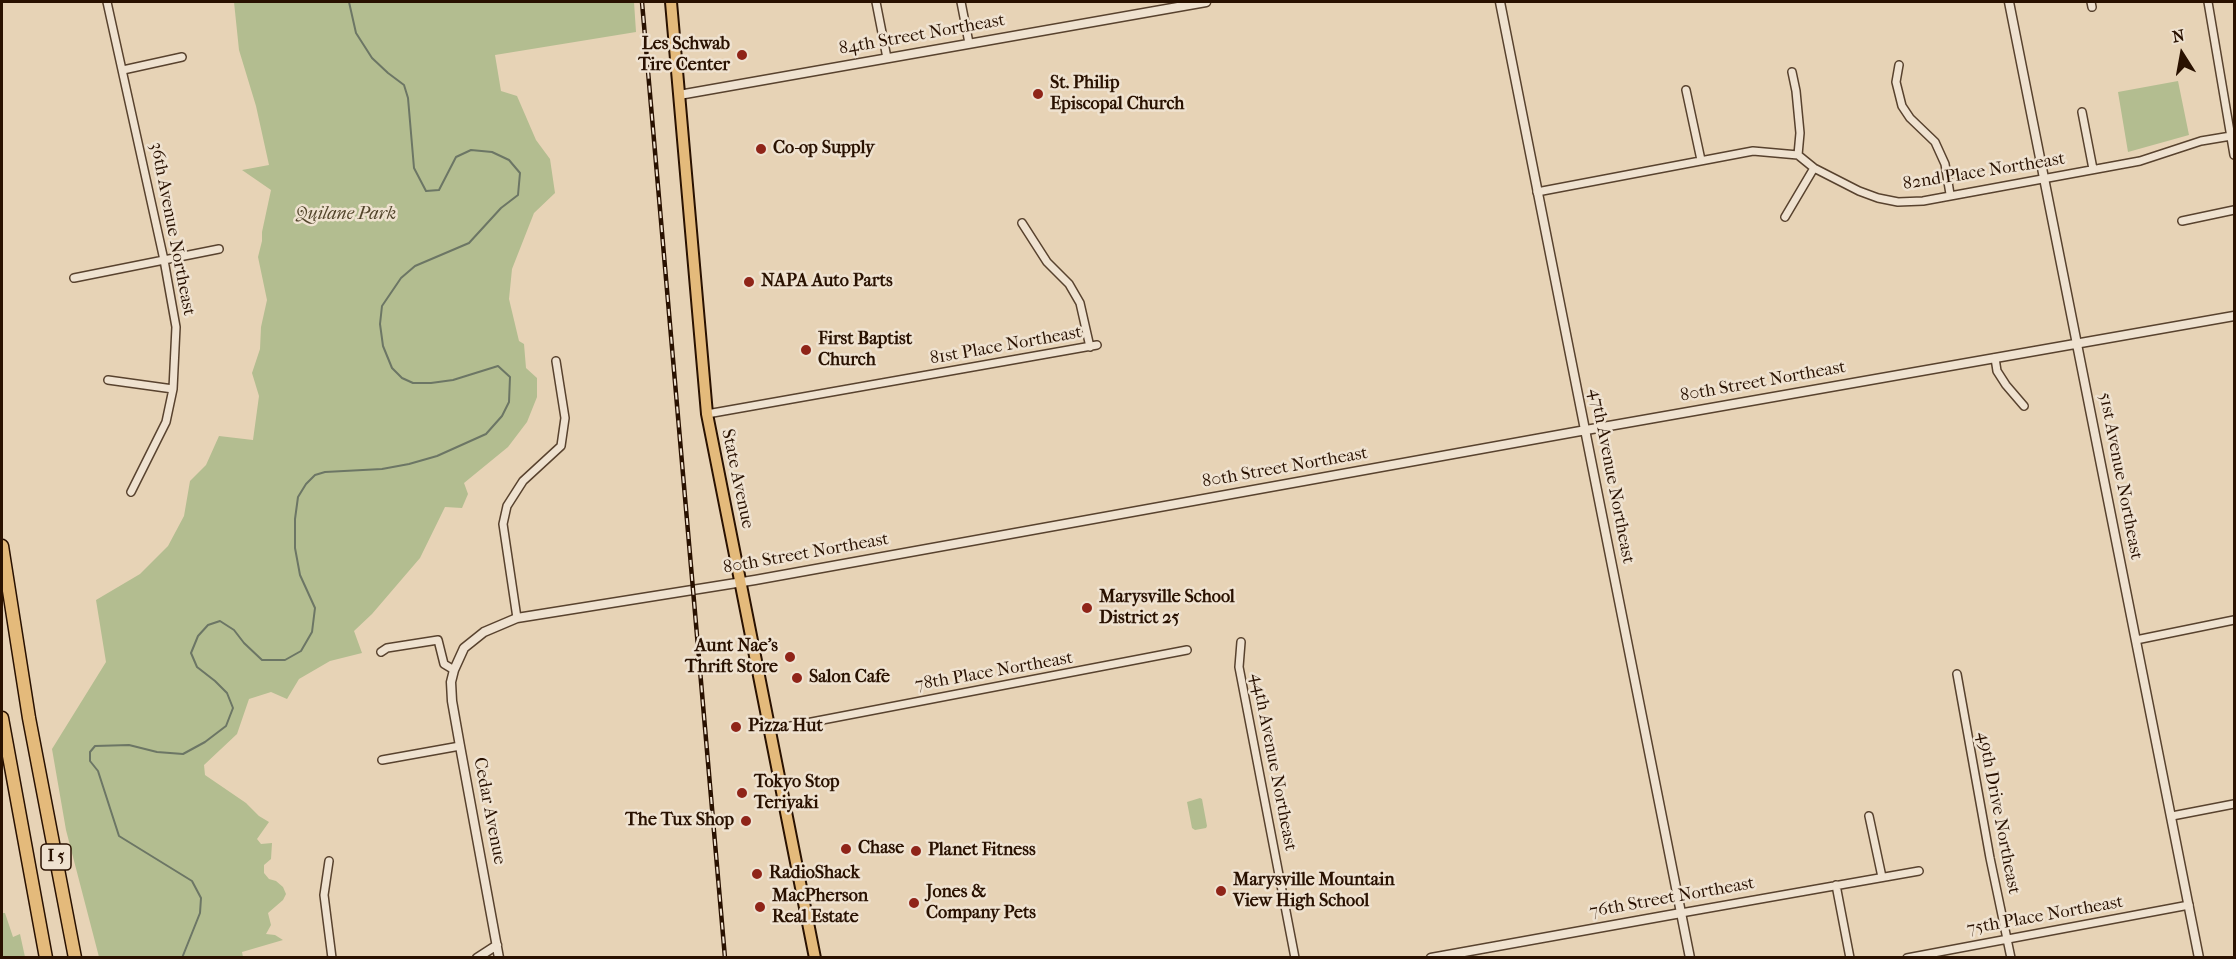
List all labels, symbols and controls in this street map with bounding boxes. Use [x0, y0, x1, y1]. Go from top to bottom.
street label: 84th Street Northeast [837, 10, 1007, 60]
north arrow [2152, 24, 2212, 84]
text: N [2171, 25, 2186, 46]
place label: Les Schwab Tire Center [638, 34, 730, 76]
marker: Les Schwab Tire Center [735, 48, 749, 62]
place label: St. Philip Episcopal Church [1050, 73, 1184, 116]
marker: St. Philip Episcopal Church [1031, 87, 1045, 101]
place label: Co-op Supply [773, 138, 875, 160]
street label: 36th Avenue Northeast [145, 140, 199, 318]
marker: Co-op Supply [754, 142, 768, 156]
street label: 82nd Place Northeast [1901, 149, 2067, 195]
park label: Quilane Park [296, 204, 396, 226]
place label: NAPA Auto Parts [761, 271, 893, 293]
marker: NAPA Auto Parts [742, 275, 756, 289]
street label: 81st Place Northeast [928, 322, 1084, 370]
place label: First Baptist Church [818, 329, 912, 372]
marker: First Baptist Church [799, 343, 813, 357]
street label: 80th Street Northeast [1679, 357, 1847, 407]
street label: 47th Avenue Northeast [1583, 387, 1639, 565]
street label: 51st Avenue Northeast [2093, 391, 2147, 561]
street label: State Avenue [716, 427, 758, 531]
street label: 80th Street Northeast [1201, 443, 1369, 493]
street label: 80th Street Northeast [722, 529, 890, 579]
place label: Marysville School District 25 [1099, 587, 1235, 630]
marker: Marysville School District 25 [1080, 601, 1094, 615]
place label: Aunt Nae's Thrift Store [685, 636, 778, 678]
street label: 78th Place Northeast [913, 647, 1075, 697]
marker: Aunt Nae's Thrift Store [783, 650, 797, 664]
place label: Salon Cafe [809, 667, 890, 689]
marker: Salon Cafe [790, 671, 804, 685]
street label: 44th Avenue Northeast [1245, 671, 1301, 853]
place label: Pizza Hut [748, 716, 823, 738]
marker: Pizza Hut [729, 720, 743, 734]
street label: 49th Drive Northeast [1972, 730, 2024, 896]
street label: Cedar Avenue [468, 756, 510, 866]
place label: Tokyo Stop Teriyaki [754, 772, 840, 814]
marker: Tokyo Stop Teriyaki [735, 786, 749, 800]
place label: The Tux Shop [625, 810, 734, 832]
marker: The Tux Shop [739, 814, 753, 828]
place label: Chase [858, 838, 904, 860]
place label: Planet Fitness [928, 840, 1036, 862]
marker: Chase [839, 842, 853, 856]
road number: I 5 [41, 844, 71, 870]
marker: Planet Fitness [909, 844, 923, 858]
place label: RadioShack [769, 863, 860, 885]
marker: RadioShack [750, 867, 764, 881]
place label: Marysville Mountain View High School [1233, 870, 1395, 912]
street label: 76th Street Northeast [1588, 873, 1756, 923]
place label: Jones & Company Pets [926, 882, 1036, 924]
marker: Marysville Mountain View High School [1214, 884, 1228, 898]
place label: MacPherson Real Estate [772, 886, 868, 928]
street label: 75th Place Northeast [1965, 892, 2125, 940]
marker: Jones & Company Pets [907, 896, 921, 910]
marker: MacPherson Real Estate [753, 900, 767, 914]

